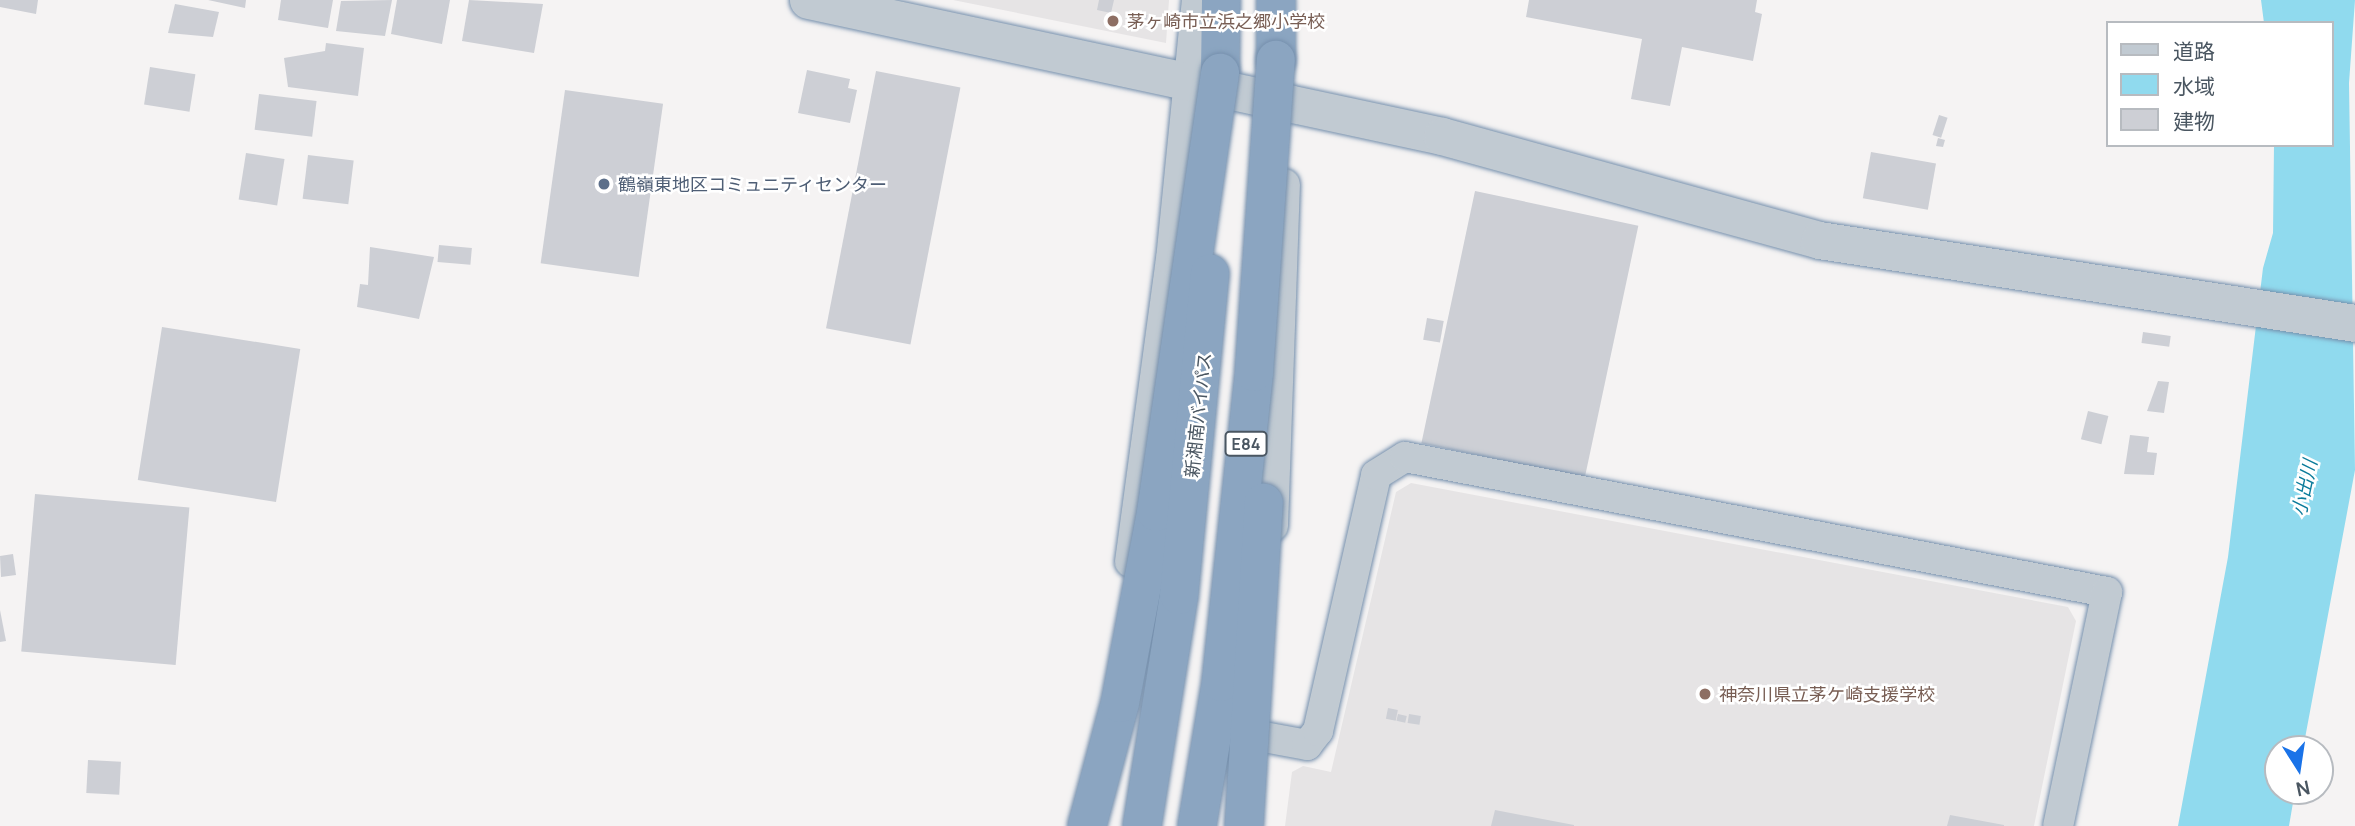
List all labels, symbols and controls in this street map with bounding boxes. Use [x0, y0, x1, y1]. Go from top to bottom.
place label: 茅ヶ崎市立浜之郷小学校 [1127, 10, 1325, 32]
marker: 茅ヶ崎市立浜之郷小学校 [1105, 13, 1121, 29]
legend [2106, 21, 2334, 147]
text: 道路 [2173, 37, 2215, 65]
text: 水域 [2173, 72, 2215, 100]
text: 建物 [2173, 107, 2215, 135]
place label: 鶴嶺東地区コミュニティセンター [618, 173, 888, 195]
marker: 鶴嶺東地区コミュニティセンター [596, 176, 612, 192]
street label: 新湘南バイパス [1181, 351, 1215, 479]
road number: E84 [1223, 432, 1269, 457]
water label: 小出川 [2288, 458, 2322, 518]
place label: 神奈川県立茅ケ崎支援学校 [1719, 683, 1935, 705]
marker: 神奈川県立茅ケ崎支援学校 [1697, 686, 1713, 702]
north arrow [2264, 735, 2334, 805]
text: N [2294, 774, 2312, 803]

